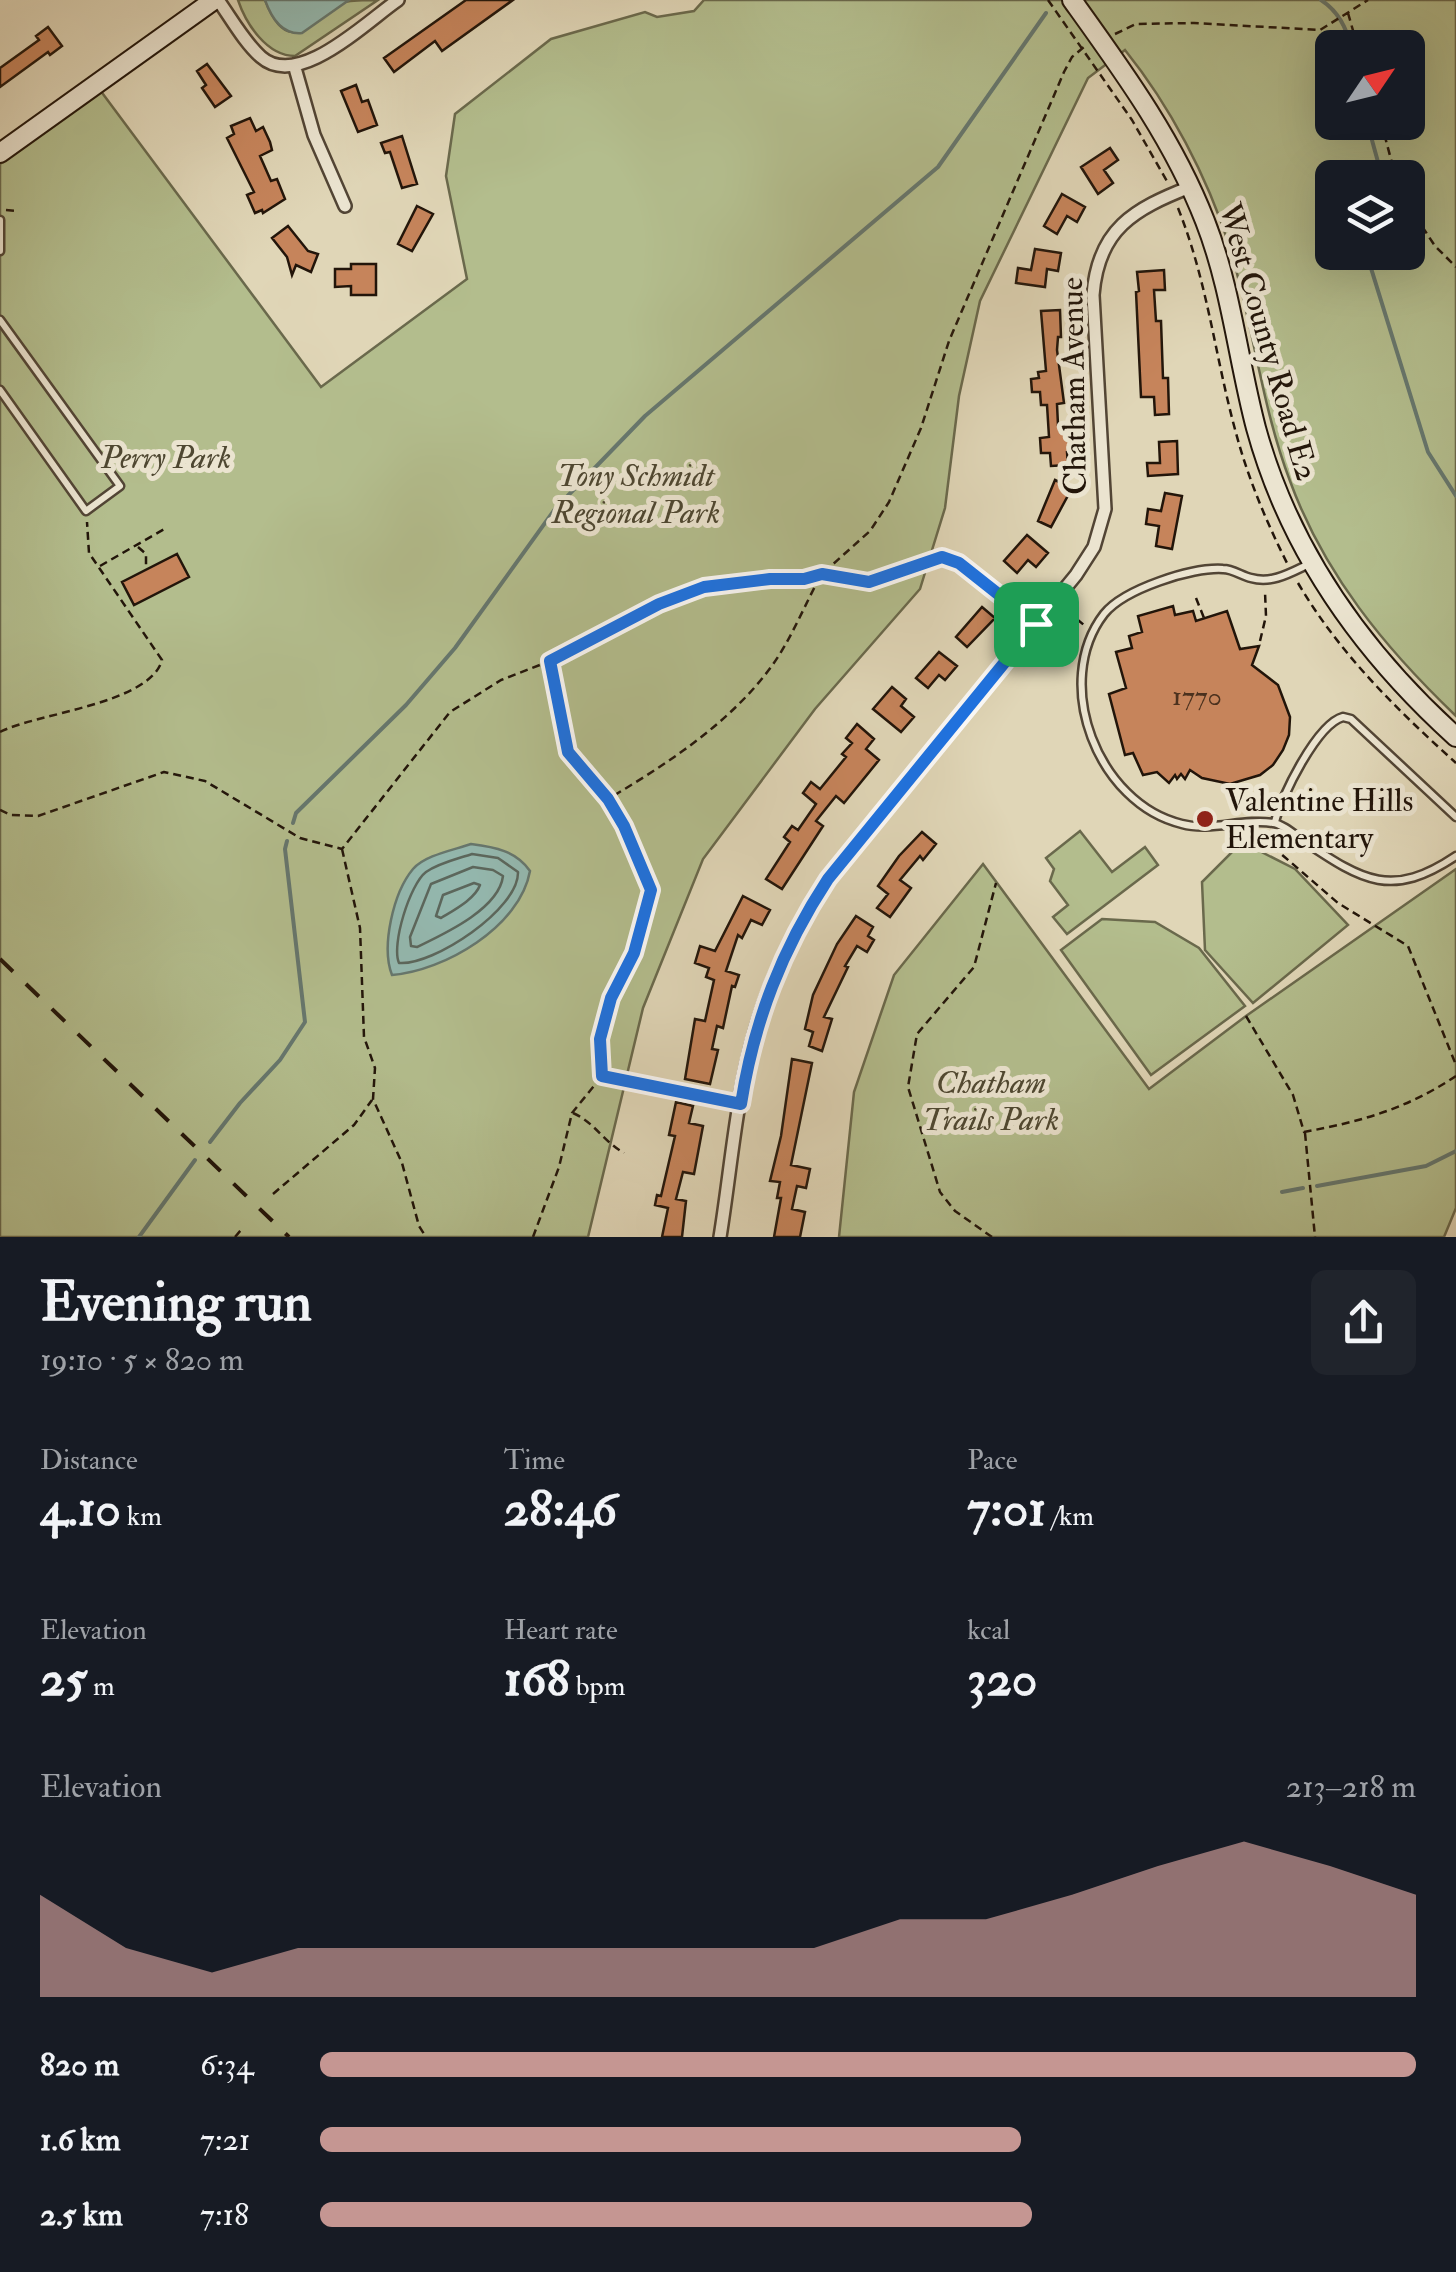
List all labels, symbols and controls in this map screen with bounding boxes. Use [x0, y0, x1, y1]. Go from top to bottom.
north arrow [1315, 30, 1425, 140]
map controls [1315, 30, 1425, 270]
button: layers [1315, 160, 1425, 270]
street label: West County Road E2 [1209, 198, 1327, 485]
street label: Chatham Avenue [1052, 277, 1096, 495]
park label: Perry Park [100, 438, 231, 478]
park label: Tony Schmidt Regional Park [551, 456, 720, 533]
pin [994, 582, 1079, 667]
icon: arrive [1009, 597, 1064, 652]
house number: 1770 [1172, 679, 1222, 714]
place label: Valentine Hills Elementary [1225, 781, 1413, 858]
marker: Valentine Hills Elementary [1194, 808, 1216, 830]
park label: Chatham Trails Park [923, 1063, 1059, 1140]
text: Evening run [40, 1268, 312, 1337]
button: share [1311, 1270, 1416, 1375]
text: 19:10 · 5 × 820 m [40, 1340, 244, 1380]
text: Distance [40, 1443, 138, 1478]
text: Time [504, 1443, 565, 1478]
text: Pace [967, 1443, 1018, 1478]
text: 4.10 [40, 1478, 121, 1541]
text: 28:46 [504, 1478, 617, 1541]
text: 7:01 [967, 1478, 1046, 1541]
text: km [121, 1499, 162, 1534]
text: /km [1046, 1499, 1094, 1534]
text: Elevation [40, 1613, 147, 1648]
text: Heart rate [504, 1613, 618, 1648]
text: kcal [967, 1613, 1010, 1648]
text: 25 [40, 1648, 87, 1711]
text: 168 [504, 1648, 570, 1711]
text: 320 [967, 1648, 1038, 1711]
text: m [87, 1669, 115, 1704]
text: bpm [570, 1669, 625, 1704]
text: Elevation [40, 1767, 162, 1807]
text: 213–218 m [1286, 1767, 1416, 1807]
text: 820 m [40, 2045, 119, 2085]
text: 6:34 [200, 2045, 253, 2085]
text: 1.6 km [40, 2120, 121, 2160]
text: 7:21 [200, 2120, 250, 2160]
text: 2.5 km [40, 2195, 123, 2235]
text: 7:18 [200, 2195, 249, 2235]

